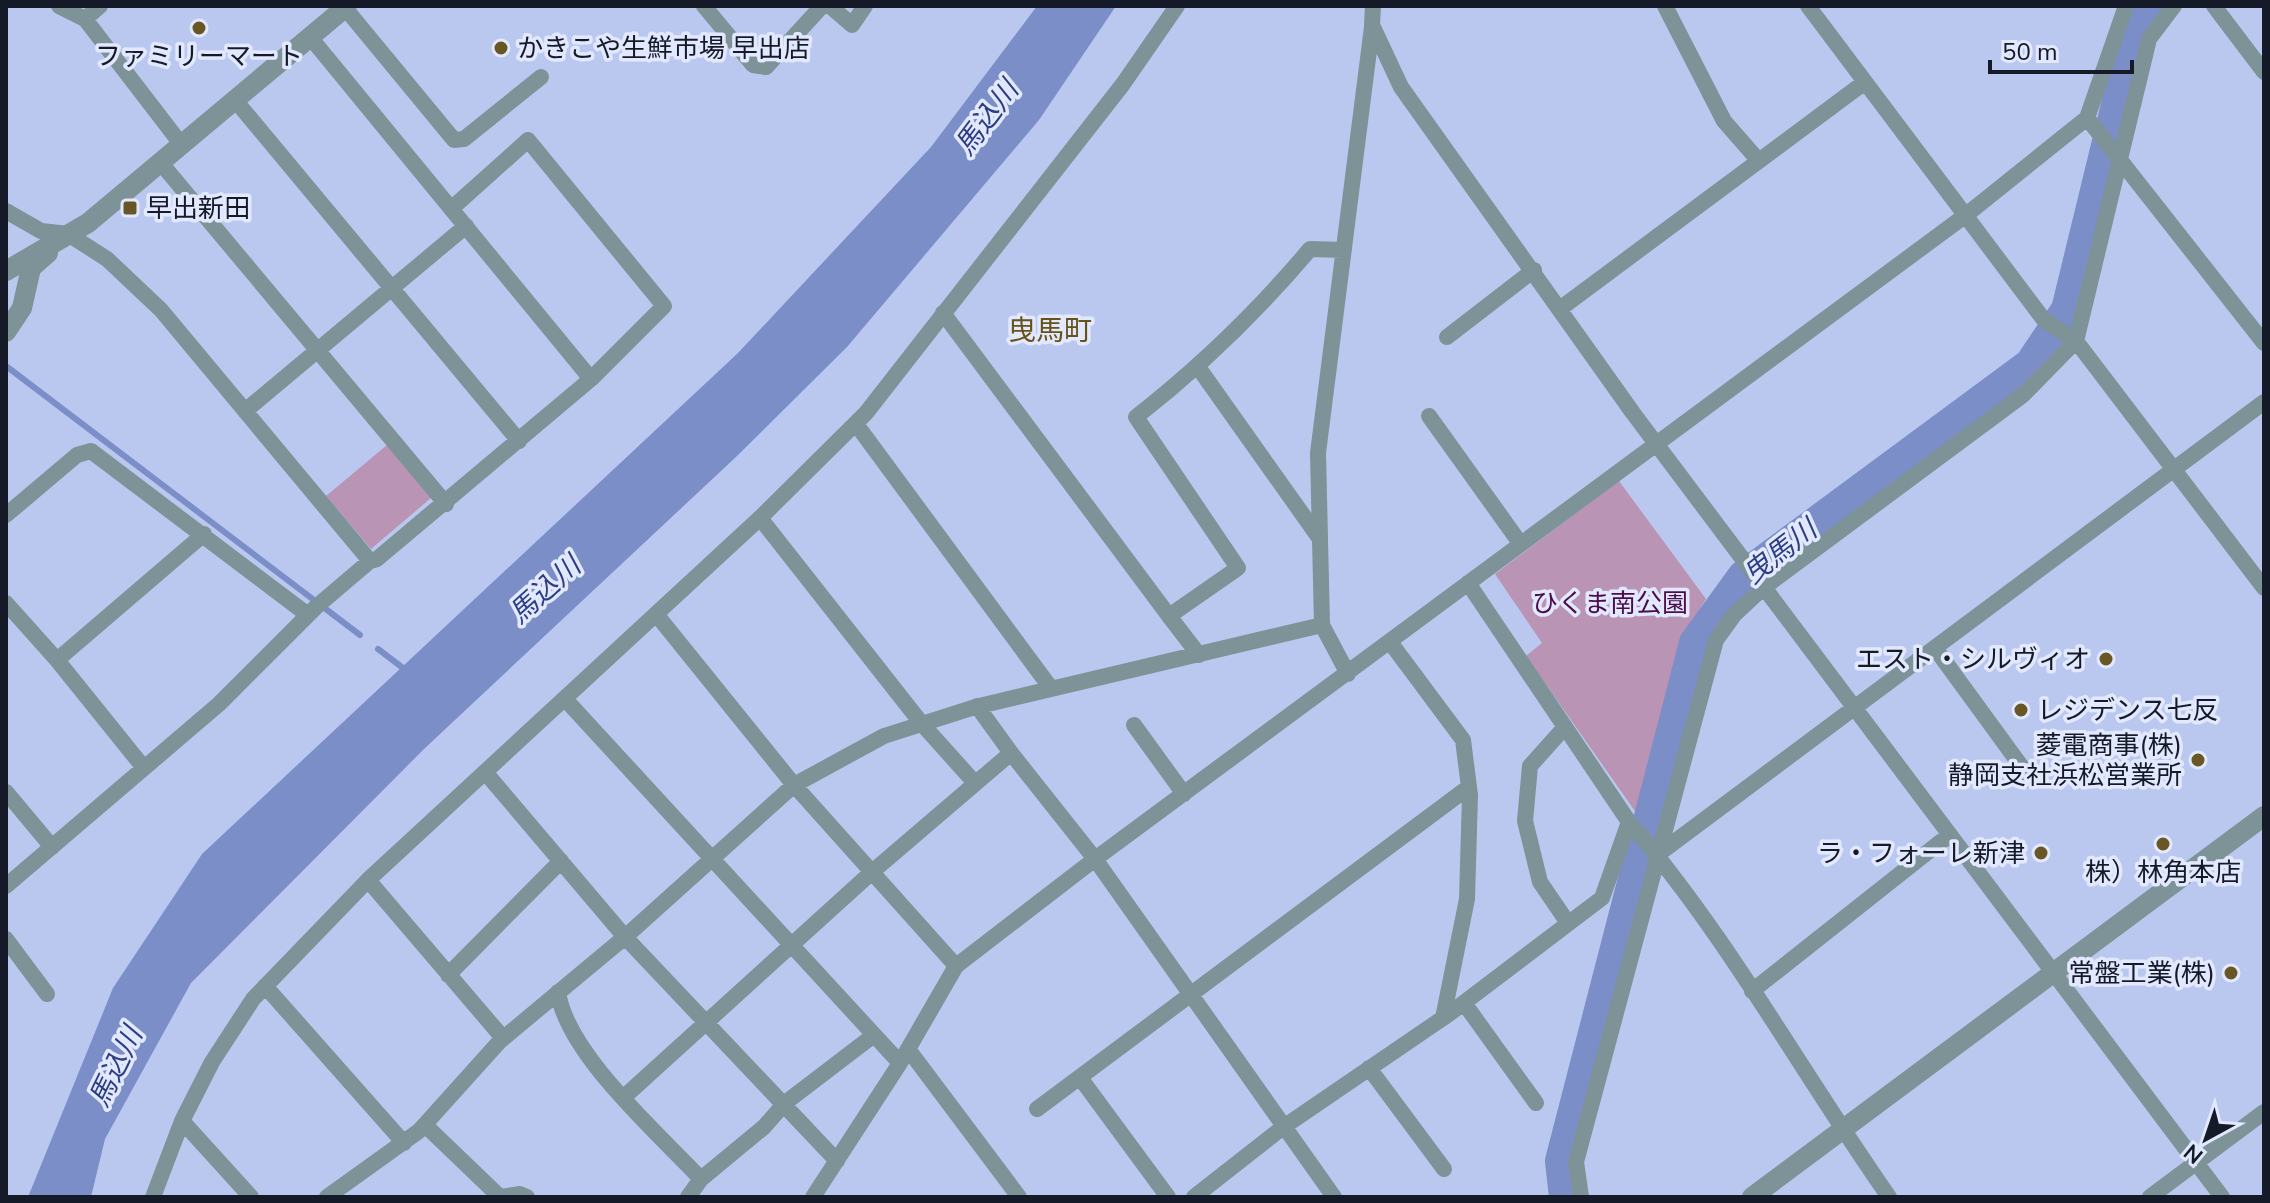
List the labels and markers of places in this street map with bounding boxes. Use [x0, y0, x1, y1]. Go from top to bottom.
marker: ファミリーマート [190, 19, 208, 37]
place label: かきこや生鮮市場 早出店 [517, 31, 810, 66]
place label: ファミリーマート [95, 39, 303, 74]
marker: かきこや生鮮市場 早出店 [492, 39, 510, 57]
place label: 早出新田 [146, 191, 250, 226]
marker: 早出新田 [121, 199, 139, 217]
place label: エスト・シルヴィオ [1856, 642, 2090, 677]
marker: エスト・シルヴィオ [2097, 650, 2115, 668]
place label: レジデンス七反 [2037, 693, 2218, 728]
marker: レジデンス七反 [2012, 701, 2030, 719]
place label: 菱電商事(株) 静岡支社浜松営業所 [1948, 728, 2182, 793]
marker: 菱電商事(株) 静岡支社浜松営業所 [2189, 751, 2207, 769]
marker: 株）林角本店 [2154, 835, 2172, 853]
place label: ラ・フォーレ新津 [1817, 836, 2025, 871]
marker: ラ・フォーレ新津 [2032, 844, 2050, 862]
place label: 株）林角本店 [2085, 855, 2241, 890]
place label: 常盤工業(株) [2069, 956, 2215, 991]
marker: 常盤工業(株) [2222, 964, 2240, 982]

